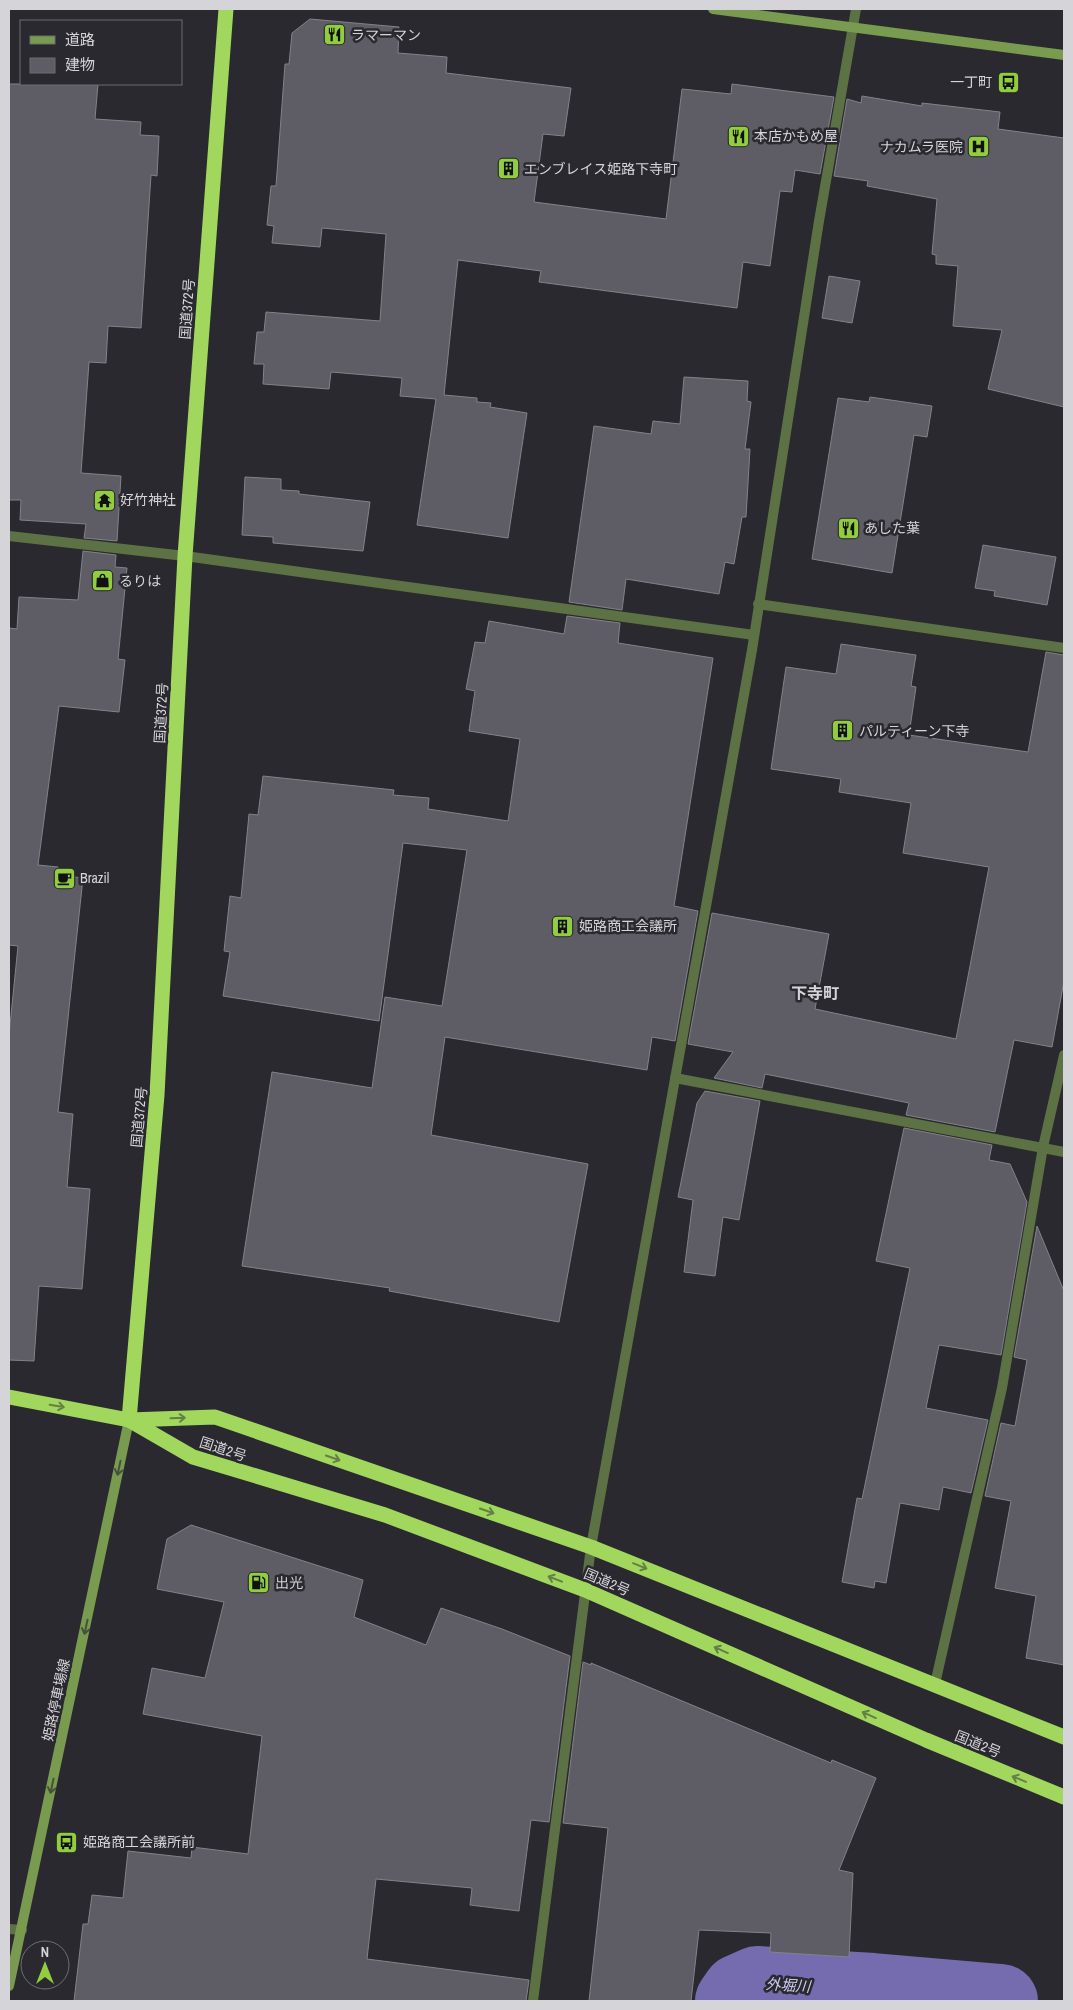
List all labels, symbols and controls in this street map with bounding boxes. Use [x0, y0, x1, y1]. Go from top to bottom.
legend [20, 20, 182, 85]
restaurant icon: ラマーマン [323, 23, 347, 47]
place label: ラマーマン [351, 26, 421, 44]
text: 道路 [65, 29, 95, 50]
text: 建物 [65, 54, 95, 75]
bus stop icon: 一丁町 [996, 70, 1020, 94]
place label: 一丁町 [950, 73, 992, 91]
restaurant icon: 本店かもめ屋 [726, 124, 750, 148]
place label: 本店かもめ屋 [754, 127, 838, 145]
hospital icon: ナカムラ医院 [967, 135, 991, 159]
place label: ナカムラ医院 [880, 138, 963, 156]
building icon: エンブレイス姫路下寺町 [496, 157, 520, 181]
place label: エンブレイス姫路下寺町 [524, 160, 677, 178]
street label: 国道372号 [176, 278, 198, 340]
temple icon: 好竹神社 [92, 488, 116, 512]
place label: 好竹神社 [120, 491, 176, 509]
restaurant icon: あした葉 [836, 516, 860, 540]
place label: あした葉 [864, 519, 920, 537]
shop icon: るりは [91, 569, 115, 593]
place label: るりは [119, 572, 161, 590]
street label: 国道372号 [150, 682, 172, 744]
building icon: パルティーン下寺 [831, 719, 855, 743]
place label: パルティーン下寺 [859, 722, 969, 740]
cafe icon: Brazil [52, 866, 76, 890]
place label: Brazil [80, 869, 109, 887]
building icon: 姫路商工会議所 [551, 914, 575, 938]
place label: 姫路商工会議所 [579, 917, 677, 935]
district label: 下寺町 [791, 982, 839, 1004]
street label: 国道372号 [127, 1086, 151, 1148]
one-way arrow [48, 1401, 64, 1411]
one-way arrow [169, 1414, 185, 1423]
street label: 国道2号 [197, 1433, 249, 1465]
one-way arrow [325, 1454, 341, 1463]
one-way arrow [114, 1459, 123, 1475]
one-way arrow [479, 1507, 494, 1516]
one-way arrow [632, 1562, 647, 1572]
street label: 国道2号 [581, 1564, 633, 1600]
fuel station icon: 出光 [247, 1571, 271, 1595]
place label: 出光 [275, 1574, 303, 1592]
one-way arrow [548, 1574, 563, 1583]
one-way arrow [80, 1618, 90, 1634]
one-way arrow [714, 1644, 729, 1654]
street label: 姫路停車場線 [38, 1657, 74, 1743]
one-way arrow [862, 1710, 877, 1720]
street label: 国道2号 [952, 1727, 1004, 1761]
one-way arrow [1012, 1773, 1027, 1783]
one-way arrow [47, 1777, 56, 1793]
bus stop icon: 姫路商工会議所前 [55, 1830, 79, 1854]
place label: 姫路商工会議所前 [83, 1833, 195, 1851]
north arrow [20, 1940, 70, 1990]
text: N [41, 1943, 49, 1961]
water label: 外堀川 [765, 1973, 813, 1997]

